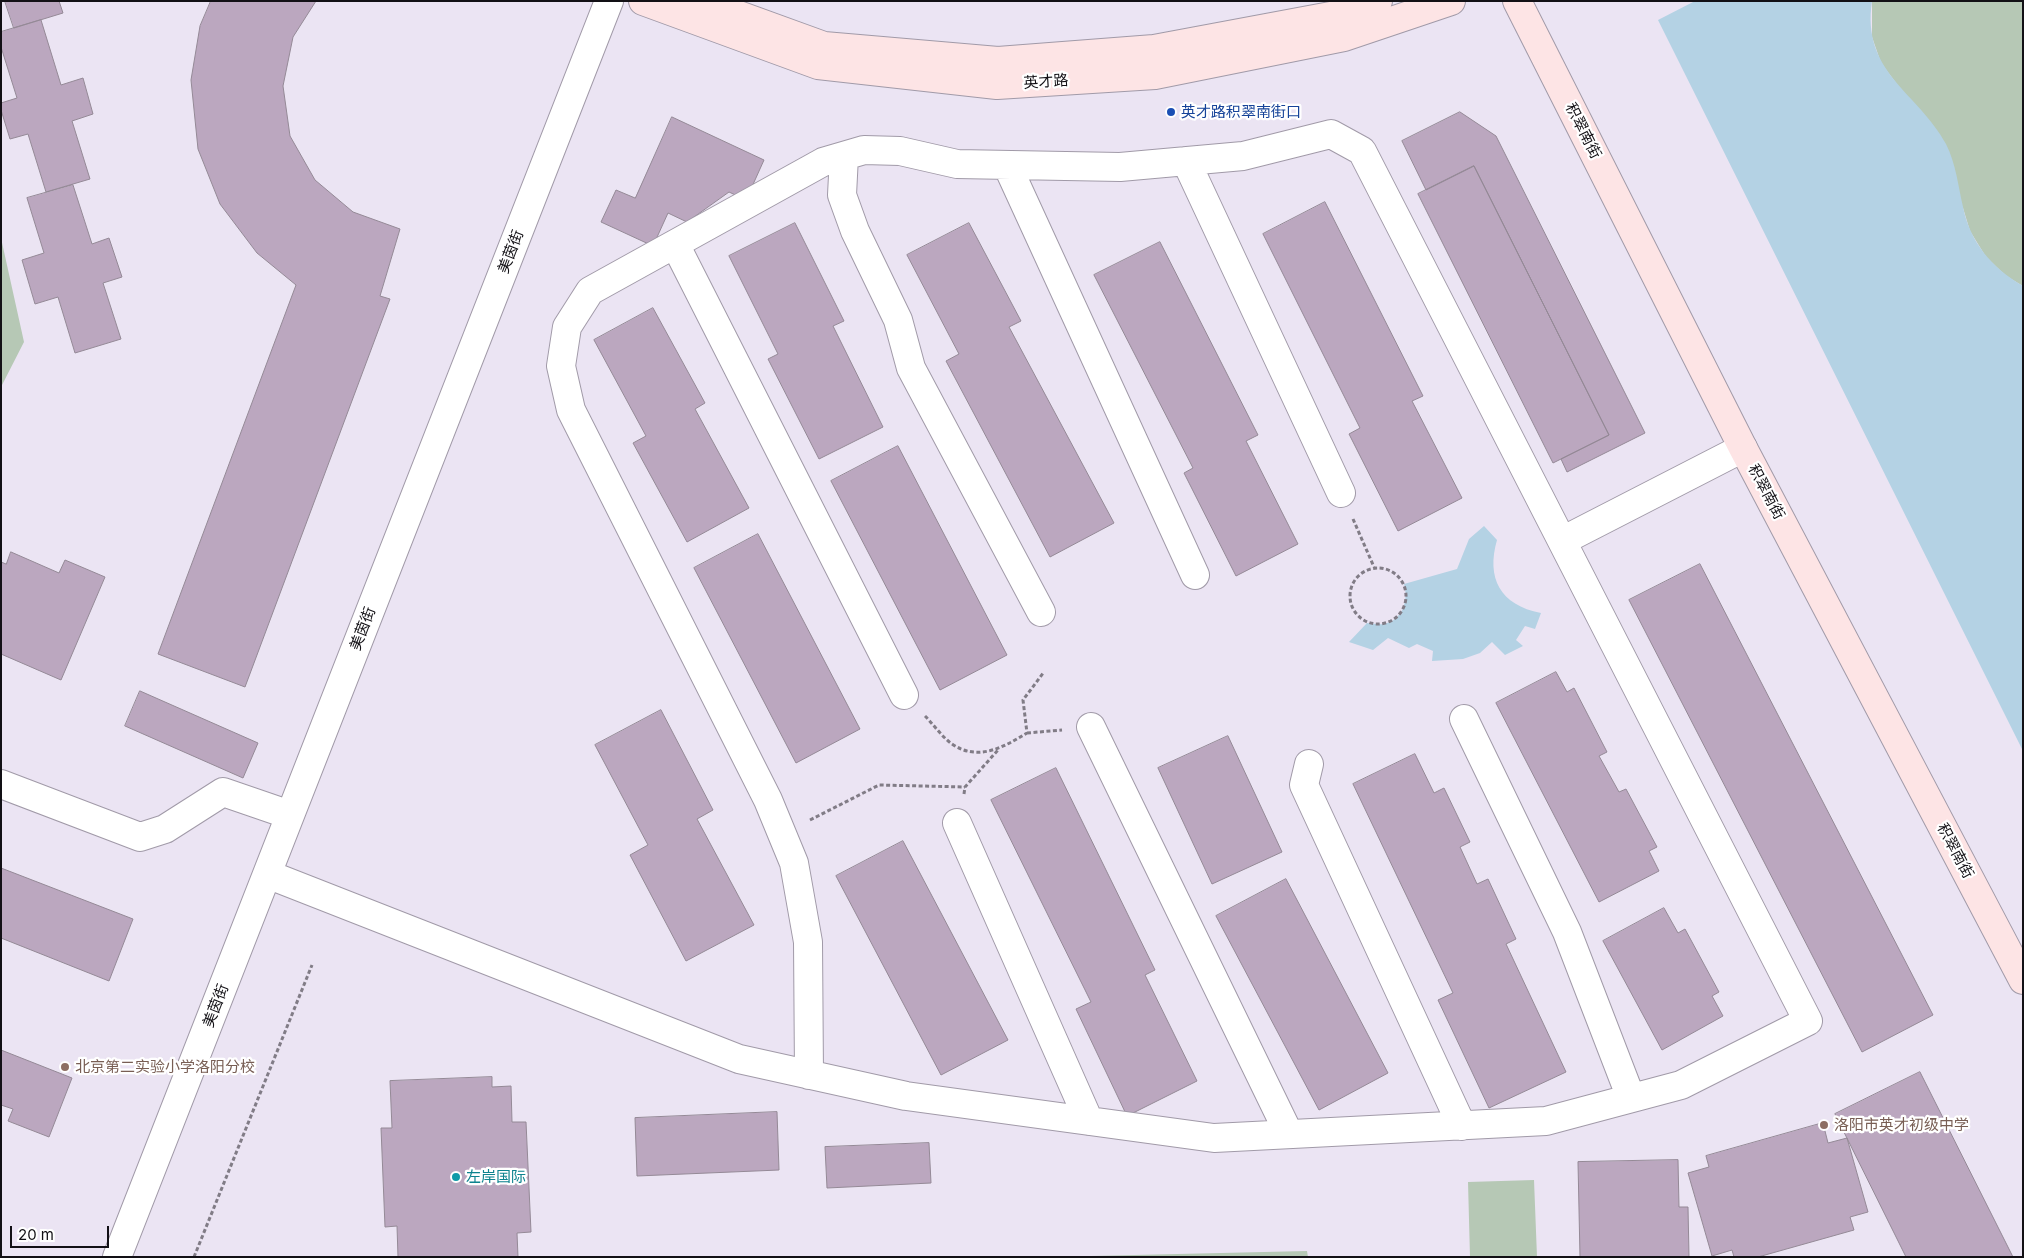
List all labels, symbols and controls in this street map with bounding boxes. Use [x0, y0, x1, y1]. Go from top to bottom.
street label: 英才路 [1023, 71, 1069, 93]
street label: 积翠南街 [1561, 100, 1605, 162]
place label: 英才路积翠南街口 [1181, 103, 1301, 121]
marker: 英才路积翠南街口 [1165, 106, 1177, 118]
street label: 美茵街 [495, 228, 527, 276]
street label: 积翠南街 [1744, 461, 1788, 523]
street label: 美茵街 [347, 605, 379, 653]
street label: 积翠南街 [1933, 820, 1977, 882]
street label: 美茵街 [200, 982, 232, 1030]
place label: 北京第二实验小学洛阳分校 [75, 1058, 255, 1076]
marker: 北京第二实验小学洛阳分校 [59, 1061, 71, 1073]
place label: 洛阳市英才初级中学 [1834, 1116, 1969, 1134]
marker: 洛阳市英才初级中学 [1818, 1119, 1830, 1131]
place label: 左岸国际 [466, 1168, 526, 1186]
marker: 左岸国际 [450, 1171, 462, 1183]
scale bar [12, 1216, 111, 1248]
text: 20 m [18, 1225, 54, 1244]

